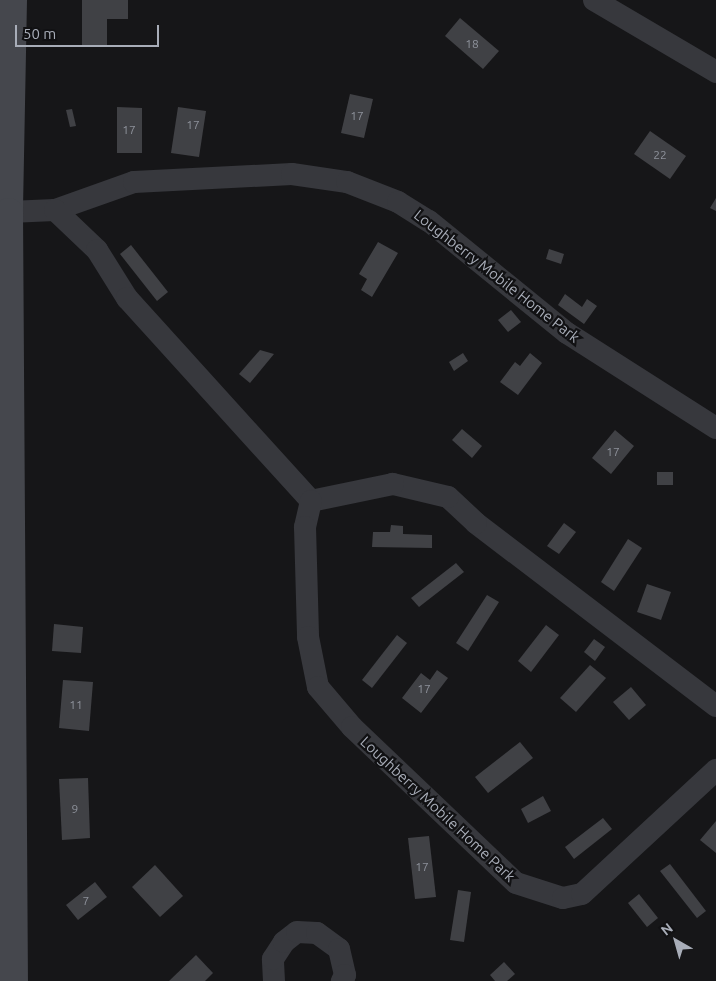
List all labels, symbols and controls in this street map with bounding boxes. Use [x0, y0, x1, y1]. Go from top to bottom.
scale bar [18, 15, 161, 47]
text: 50 m [23, 25, 56, 42]
house number: 18 [465, 37, 479, 51]
house number: 17 [350, 109, 364, 123]
house number: 17 [186, 118, 200, 132]
house number: 17 [122, 123, 136, 137]
house number: 22 [653, 148, 667, 162]
street label: Loughberry Mobile Home Park [411, 206, 583, 346]
house number: 17 [606, 445, 620, 459]
house number: 17 [417, 682, 431, 696]
house number: 11 [69, 698, 83, 712]
street label: Loughberry Mobile Home Park [357, 732, 519, 886]
house number: 9 [72, 802, 78, 816]
house number: 17 [415, 860, 429, 874]
house number: 7 [83, 894, 89, 908]
north arrow [651, 916, 701, 966]
text: N [658, 920, 676, 939]

